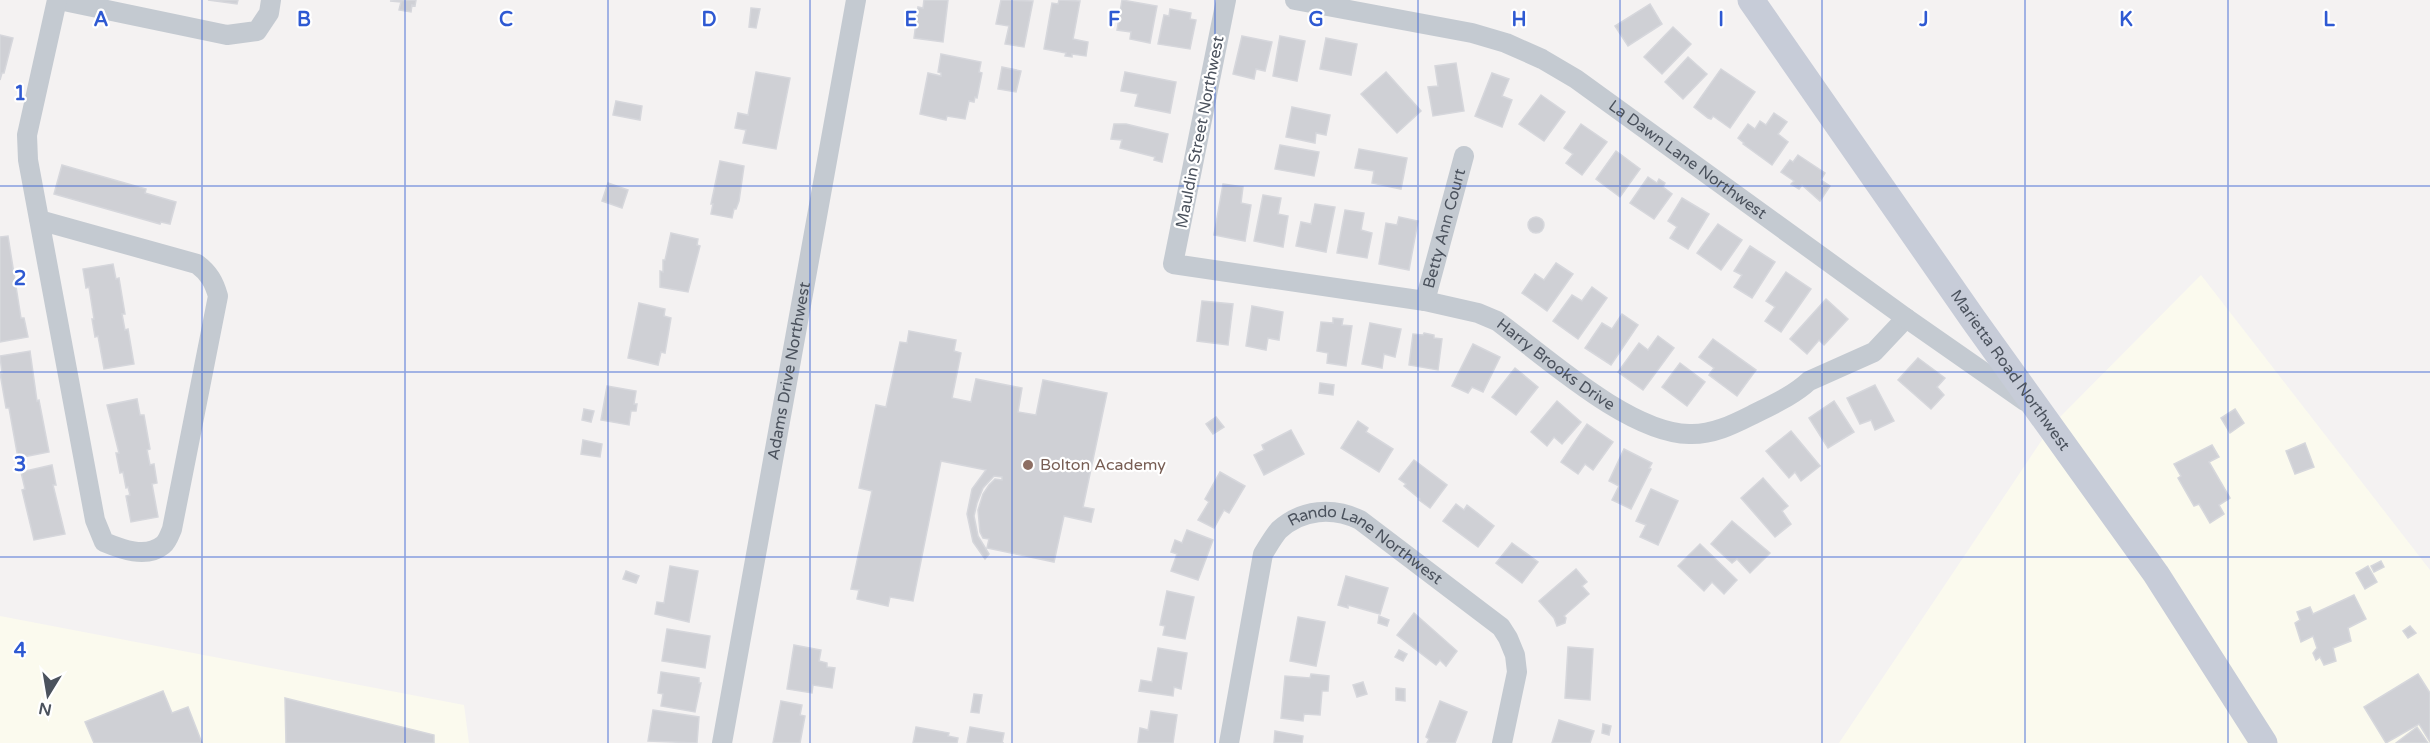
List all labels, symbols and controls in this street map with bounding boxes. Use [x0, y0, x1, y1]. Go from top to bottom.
text: A [94, 8, 109, 32]
text: B [297, 8, 311, 32]
text: C [499, 8, 513, 32]
text: D [701, 8, 717, 32]
text: E [905, 8, 918, 32]
text: F [1108, 8, 1120, 32]
text: G [1308, 8, 1324, 32]
text: H [1511, 8, 1527, 32]
text: I [1718, 8, 1724, 32]
text: J [1918, 8, 1929, 32]
text: K [2119, 8, 2133, 32]
text: L [2323, 8, 2335, 32]
street label: Mauldin Street Northwest [1172, 34, 1228, 230]
text: 1 [14, 82, 26, 106]
street label: La Dawn Lane Northwest [1604, 96, 1771, 224]
street label: Betty Ann Court [1419, 167, 1470, 291]
text: 2 [14, 267, 26, 291]
street label: Adams Drive Northwest [763, 280, 815, 462]
street label: Marietta Road Northwest [1946, 286, 2074, 455]
street label: Harry Brooks Drive [1492, 314, 1619, 415]
text: 3 [14, 453, 26, 477]
place label: Bolton Academy [1040, 455, 1166, 475]
marker: Bolton Academy [1021, 458, 1035, 472]
street label: Rando Lane Northwest [1284, 502, 1446, 589]
text: 4 [14, 639, 27, 663]
north arrow [18, 665, 78, 725]
text: N [37, 698, 54, 720]

